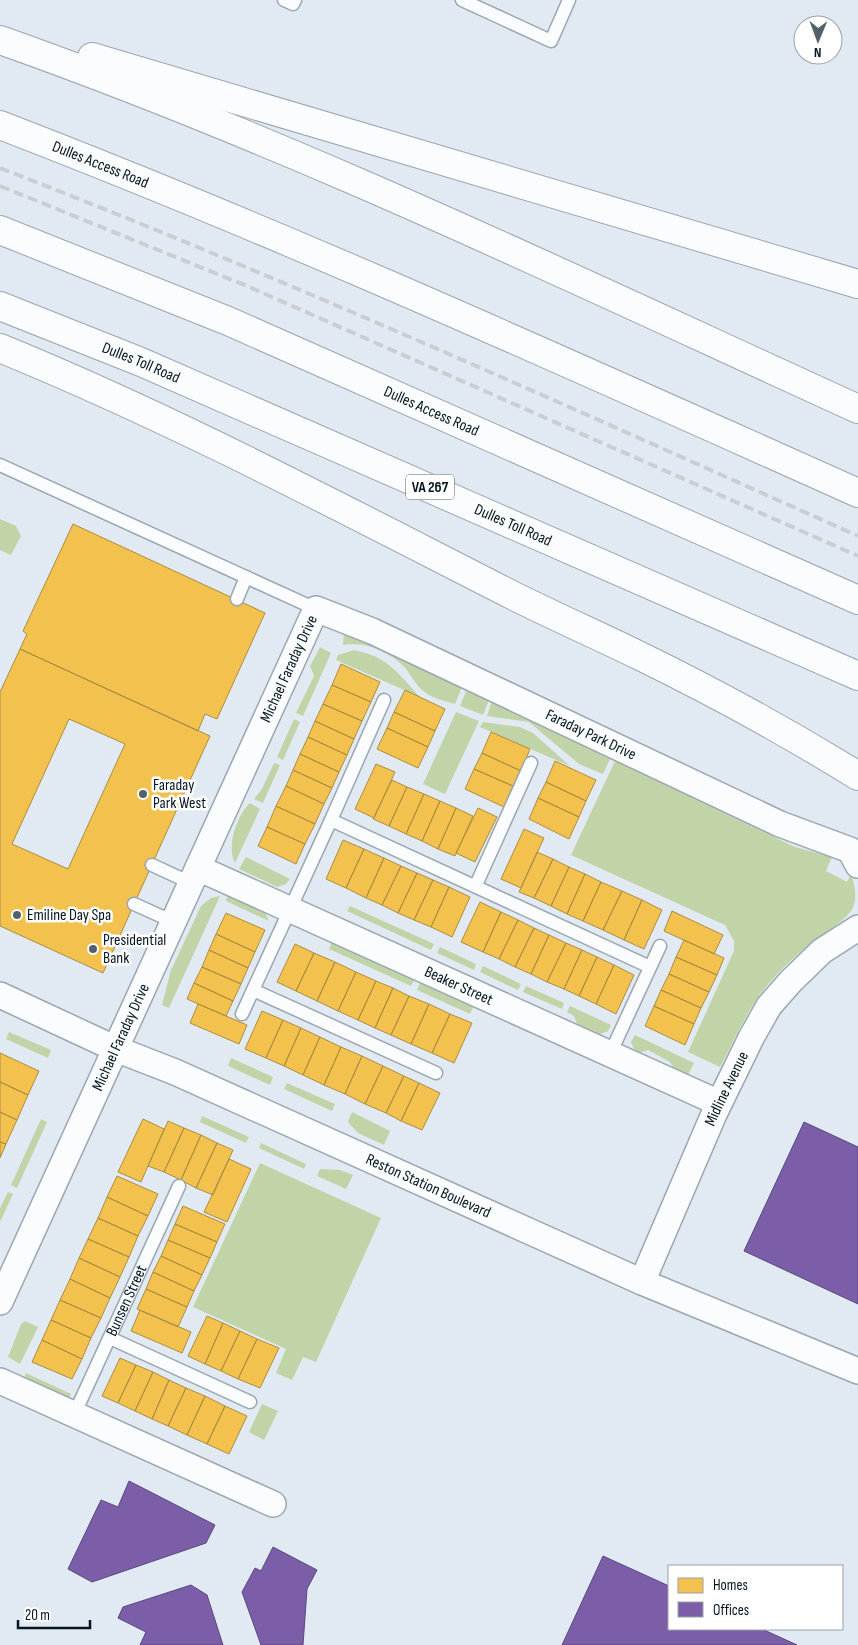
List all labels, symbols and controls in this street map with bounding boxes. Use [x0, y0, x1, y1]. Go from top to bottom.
north arrow [793, 15, 843, 65]
text: N [814, 44, 822, 61]
street label: Dulles Access Road [50, 137, 151, 192]
street label: Dulles Toll Road [99, 338, 183, 387]
street label: Dulles Access Road [381, 382, 482, 440]
road number: VA 267 [406, 474, 454, 500]
street label: Dulles Toll Road [472, 500, 555, 550]
street label: Michael Faraday Drive [256, 612, 321, 725]
street label: Faraday Park Drive [543, 705, 639, 764]
place label: Faraday Park West [153, 776, 206, 813]
marker: Faraday Park West [137, 788, 149, 800]
place label: Emiline Day Spa [27, 906, 111, 925]
marker: Emiline Day Spa [11, 909, 23, 921]
place label: Presidential Bank [103, 931, 166, 968]
marker: Presidential Bank [87, 943, 99, 955]
street label: Beaker Street [422, 962, 496, 1009]
street label: Michael Faraday Drive [88, 981, 153, 1094]
street label: Midline Avenue [701, 1048, 753, 1129]
street label: Reston Station Boulevard [363, 1150, 494, 1222]
street label: Bunsen Street [102, 1262, 151, 1339]
legend [668, 1565, 843, 1630]
text: Homes [713, 1576, 748, 1595]
scale bar [18, 1598, 90, 1630]
text: Offices [713, 1601, 749, 1620]
text: 20 m [25, 1606, 50, 1625]

